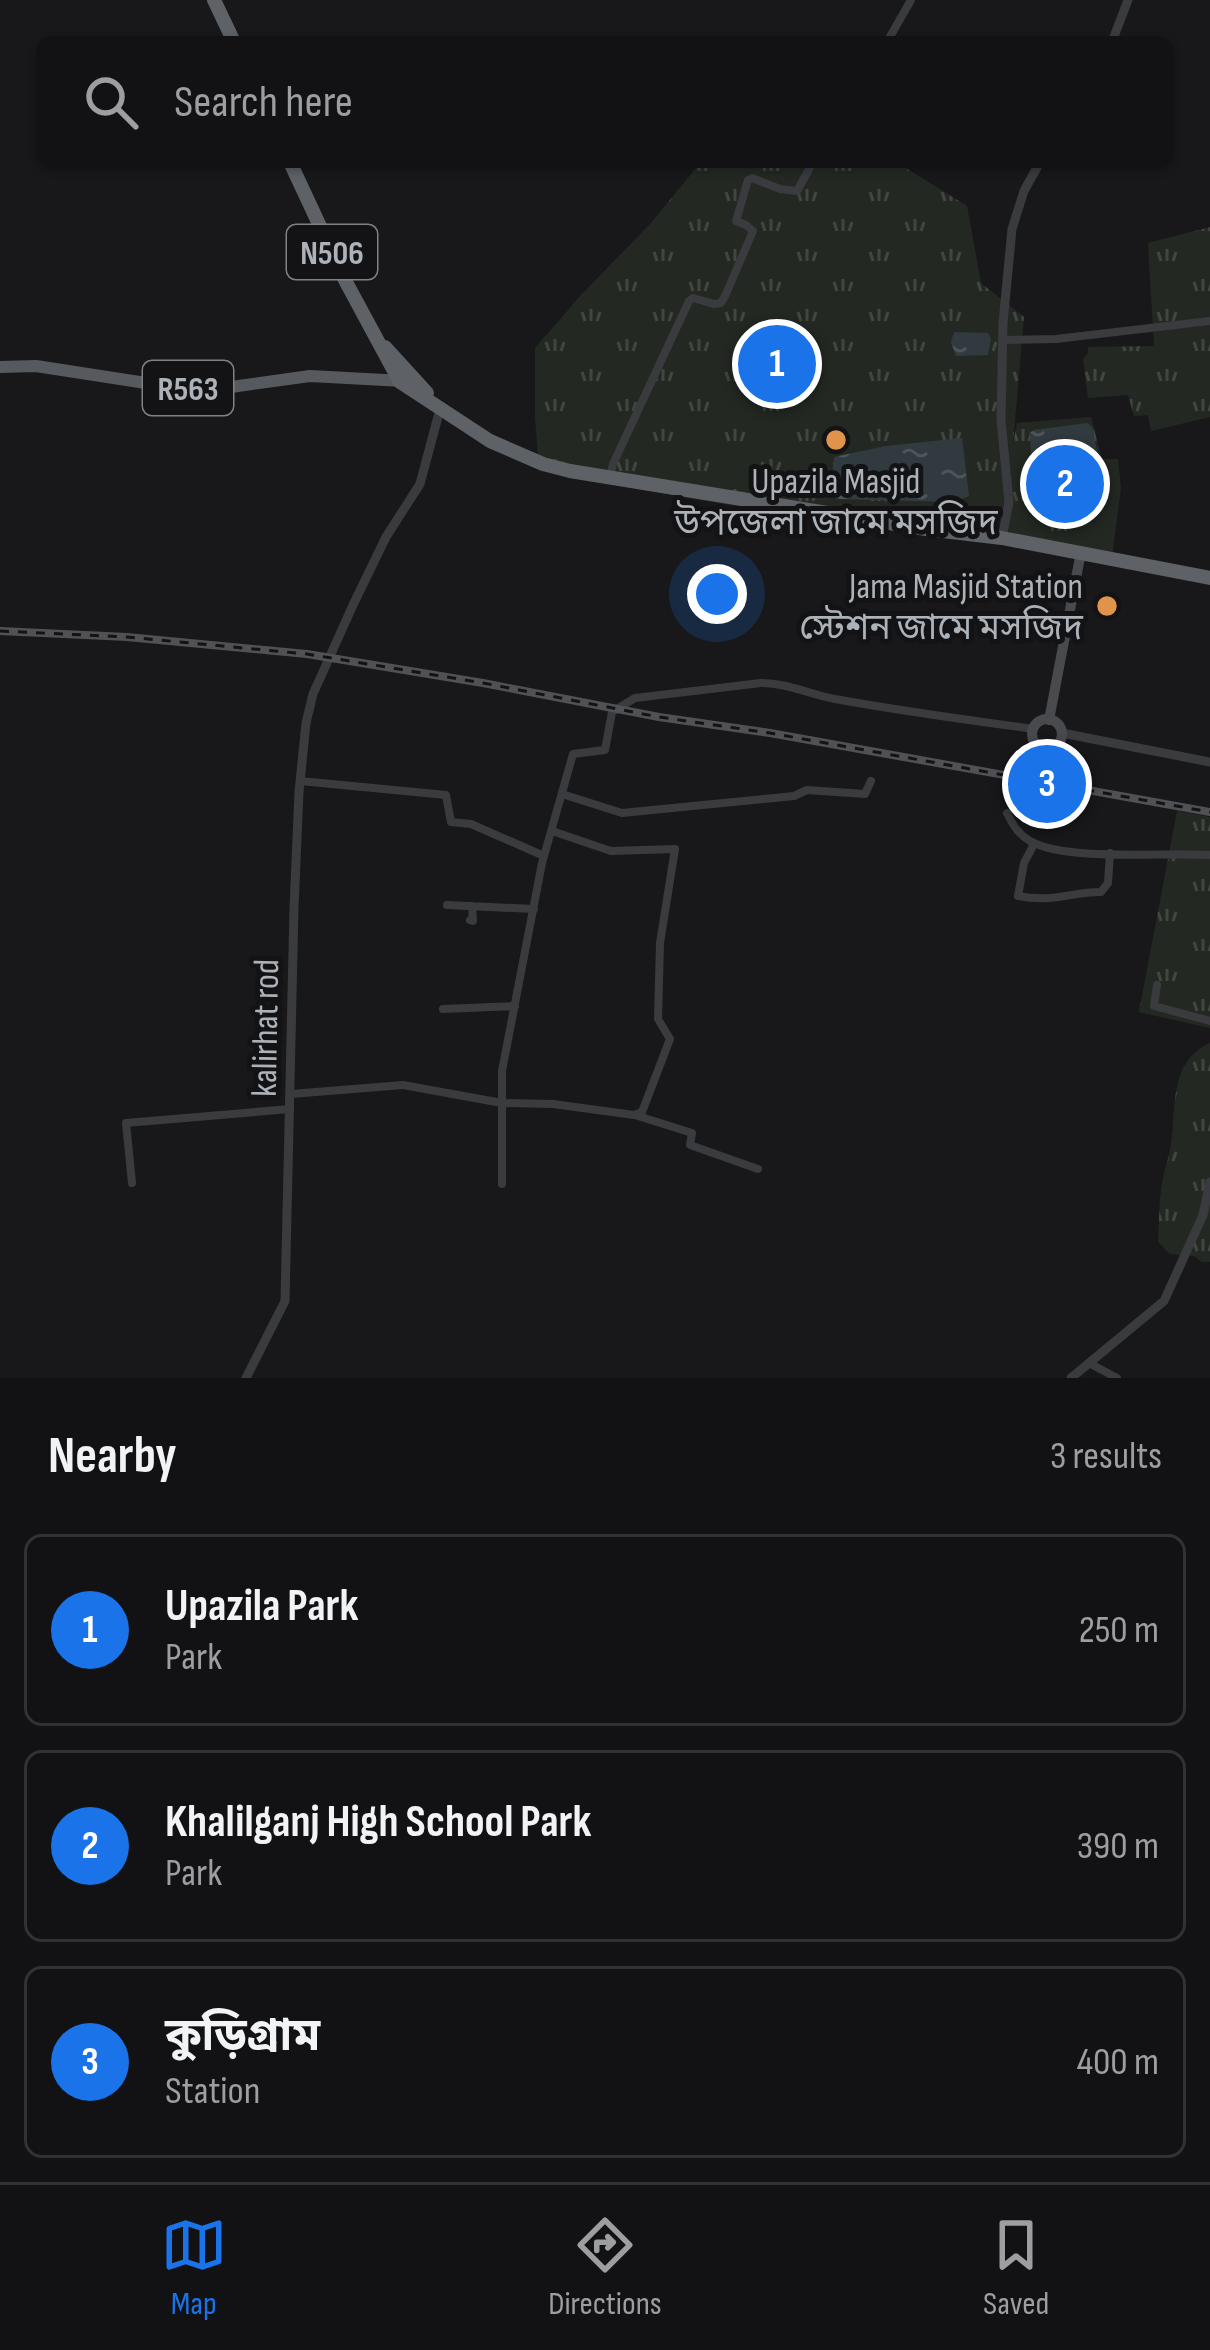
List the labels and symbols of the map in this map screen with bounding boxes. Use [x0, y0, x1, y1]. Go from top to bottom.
road number: N506 [287, 225, 377, 279]
pin: 1 [738, 319, 816, 409]
road number: R563 [143, 361, 233, 415]
marker: Upazila Masjid উপজেলা জামে মসজিদ [823, 427, 849, 453]
pin: 2 [1026, 439, 1104, 529]
place label: Upazila Masjid উপজেলা জামে মসজিদ [673, 461, 999, 545]
your location [687, 564, 747, 624]
place label: Jama Masjid Station স্টেশন জামে মসজিদ [799, 566, 1084, 650]
marker: Jama Masjid Station স্টেশন জামে মসজিদ [1094, 593, 1120, 619]
pin: 3 [1008, 739, 1086, 829]
street label: kalirhat rod [244, 959, 289, 1097]

